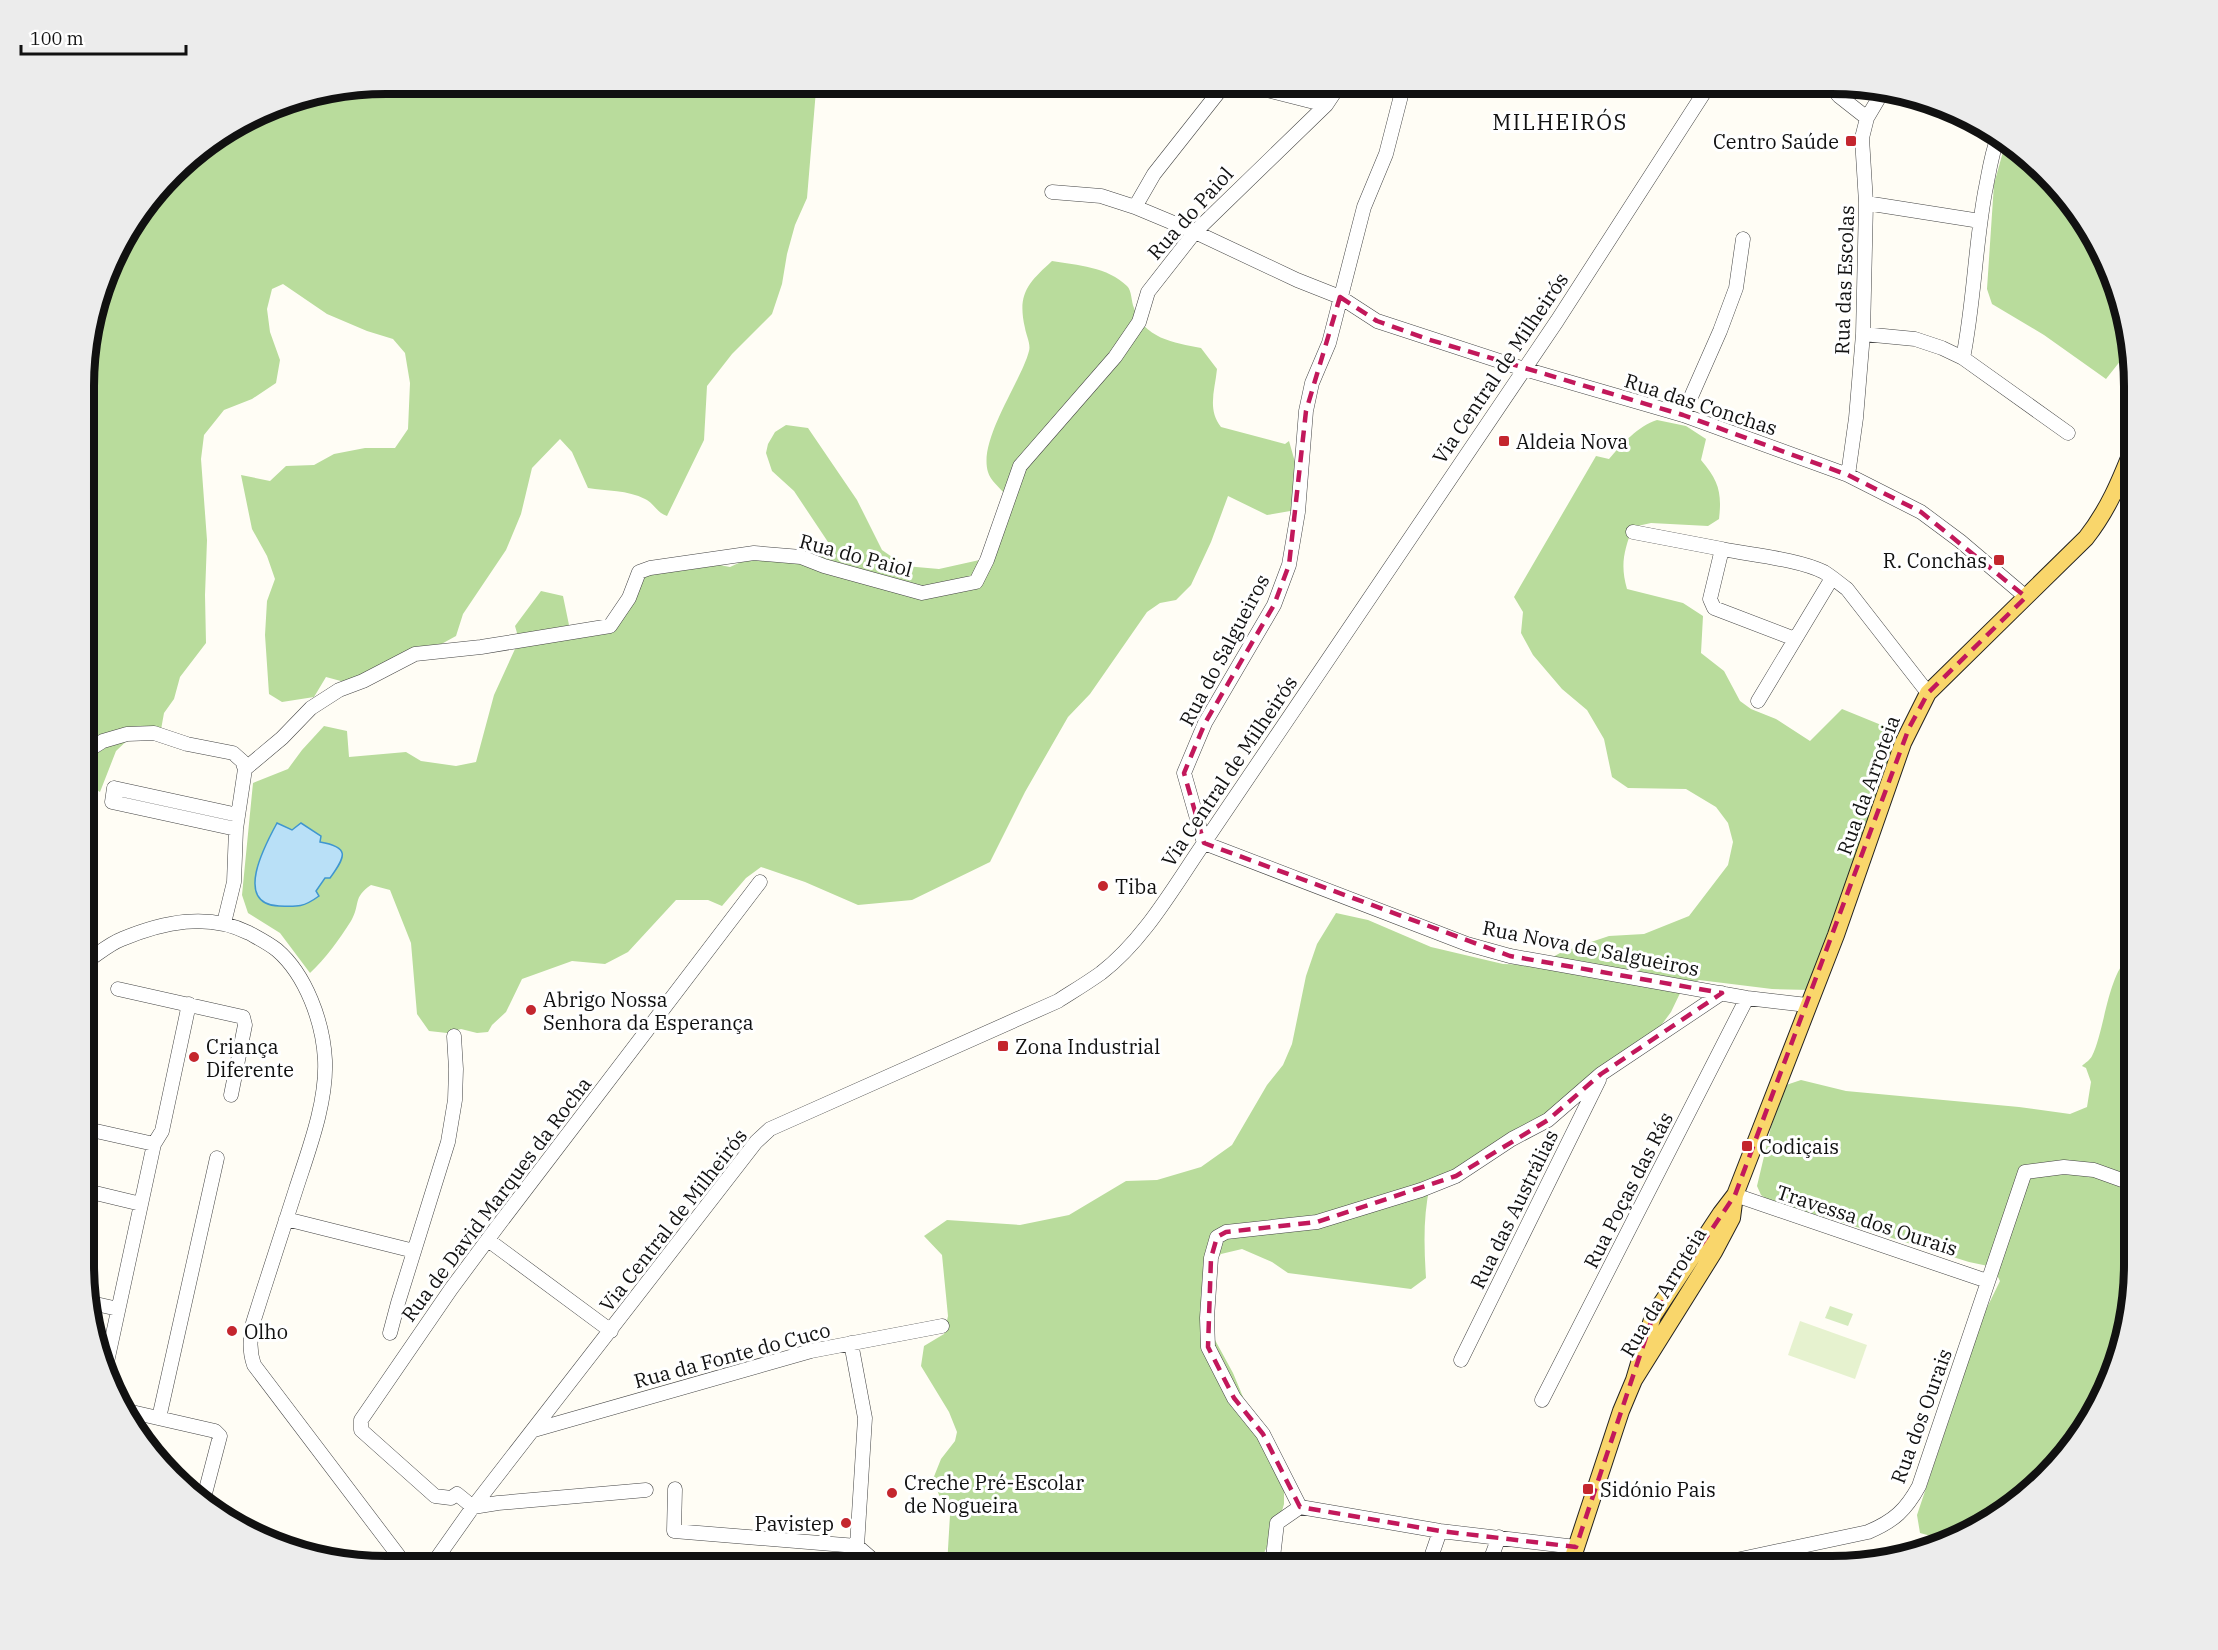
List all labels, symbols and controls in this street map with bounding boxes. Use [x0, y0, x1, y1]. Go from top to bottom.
scale bar [21, 18, 186, 56]
text: 100 m [30, 27, 84, 50]
district label: MILHEIRÓS [1492, 107, 1628, 136]
place label: Centro Saúde [1713, 128, 1839, 155]
marker: Centro Saúde [1844, 134, 1858, 148]
street label: Rua do Paiol [1141, 161, 1239, 265]
street label: Rua das Escolas [1828, 205, 1860, 355]
street label: Via Central de Milheirós [1426, 267, 1574, 469]
street label: Rua das Conchas [1621, 367, 1781, 441]
place label: Aldeia Nova [1516, 428, 1628, 455]
marker: Aldeia Nova [1497, 434, 1511, 448]
street label: Rua do Paiol [796, 527, 916, 583]
place label: R. Conchas [1883, 547, 1987, 574]
marker: R. Conchas [1992, 553, 2006, 567]
street label: Rua do Salgueiros [1173, 569, 1275, 731]
street label: Via Central de Milheirós [1155, 670, 1303, 872]
street label: Rua da Arroteia [1830, 711, 1906, 859]
place label: Tiba [1115, 873, 1158, 900]
marker: Tiba [1096, 879, 1110, 893]
street label: Rua Nova de Salgueiros [1480, 914, 1702, 982]
place label: Abrigo Nossa Senhora da Esperança [543, 986, 754, 1036]
marker: Abrigo Nossa Senhora da Esperança [524, 1003, 538, 1017]
place label: Criança Diferente [206, 1033, 294, 1083]
place label: Zona Industrial [1015, 1033, 1160, 1060]
marker: Zona Industrial [996, 1039, 1010, 1053]
marker: Criança Diferente [187, 1050, 201, 1064]
street label: Rua de David Marques da Rocha [395, 1071, 597, 1327]
street label: Rua Poças das Rás [1577, 1107, 1679, 1273]
street label: Via Central de Milheirós [593, 1123, 753, 1317]
street label: Rua das Austrálias [1464, 1125, 1564, 1293]
place label: Codiçais [1759, 1133, 1839, 1160]
marker: Codiçais [1740, 1139, 1754, 1153]
street label: Travessa dos Ourais [1773, 1178, 1961, 1262]
street label: Rua da Arroteia [1614, 1222, 1712, 1362]
street label: Rua da Fonte do Cuco [631, 1316, 833, 1394]
place label: Olho [244, 1318, 288, 1345]
marker: Olho [225, 1324, 239, 1338]
street label: Rua dos Ourais [1884, 1345, 1958, 1487]
place label: Creche Pré-Escolar de Nogueira [904, 1469, 1084, 1519]
place label: Sidónio Pais [1600, 1476, 1716, 1503]
marker: Sidónio Pais [1581, 1482, 1595, 1496]
marker: Creche Pré-Escolar de Nogueira [885, 1486, 899, 1500]
place label: Pavistep [755, 1510, 834, 1537]
marker: Pavistep [839, 1516, 853, 1530]

